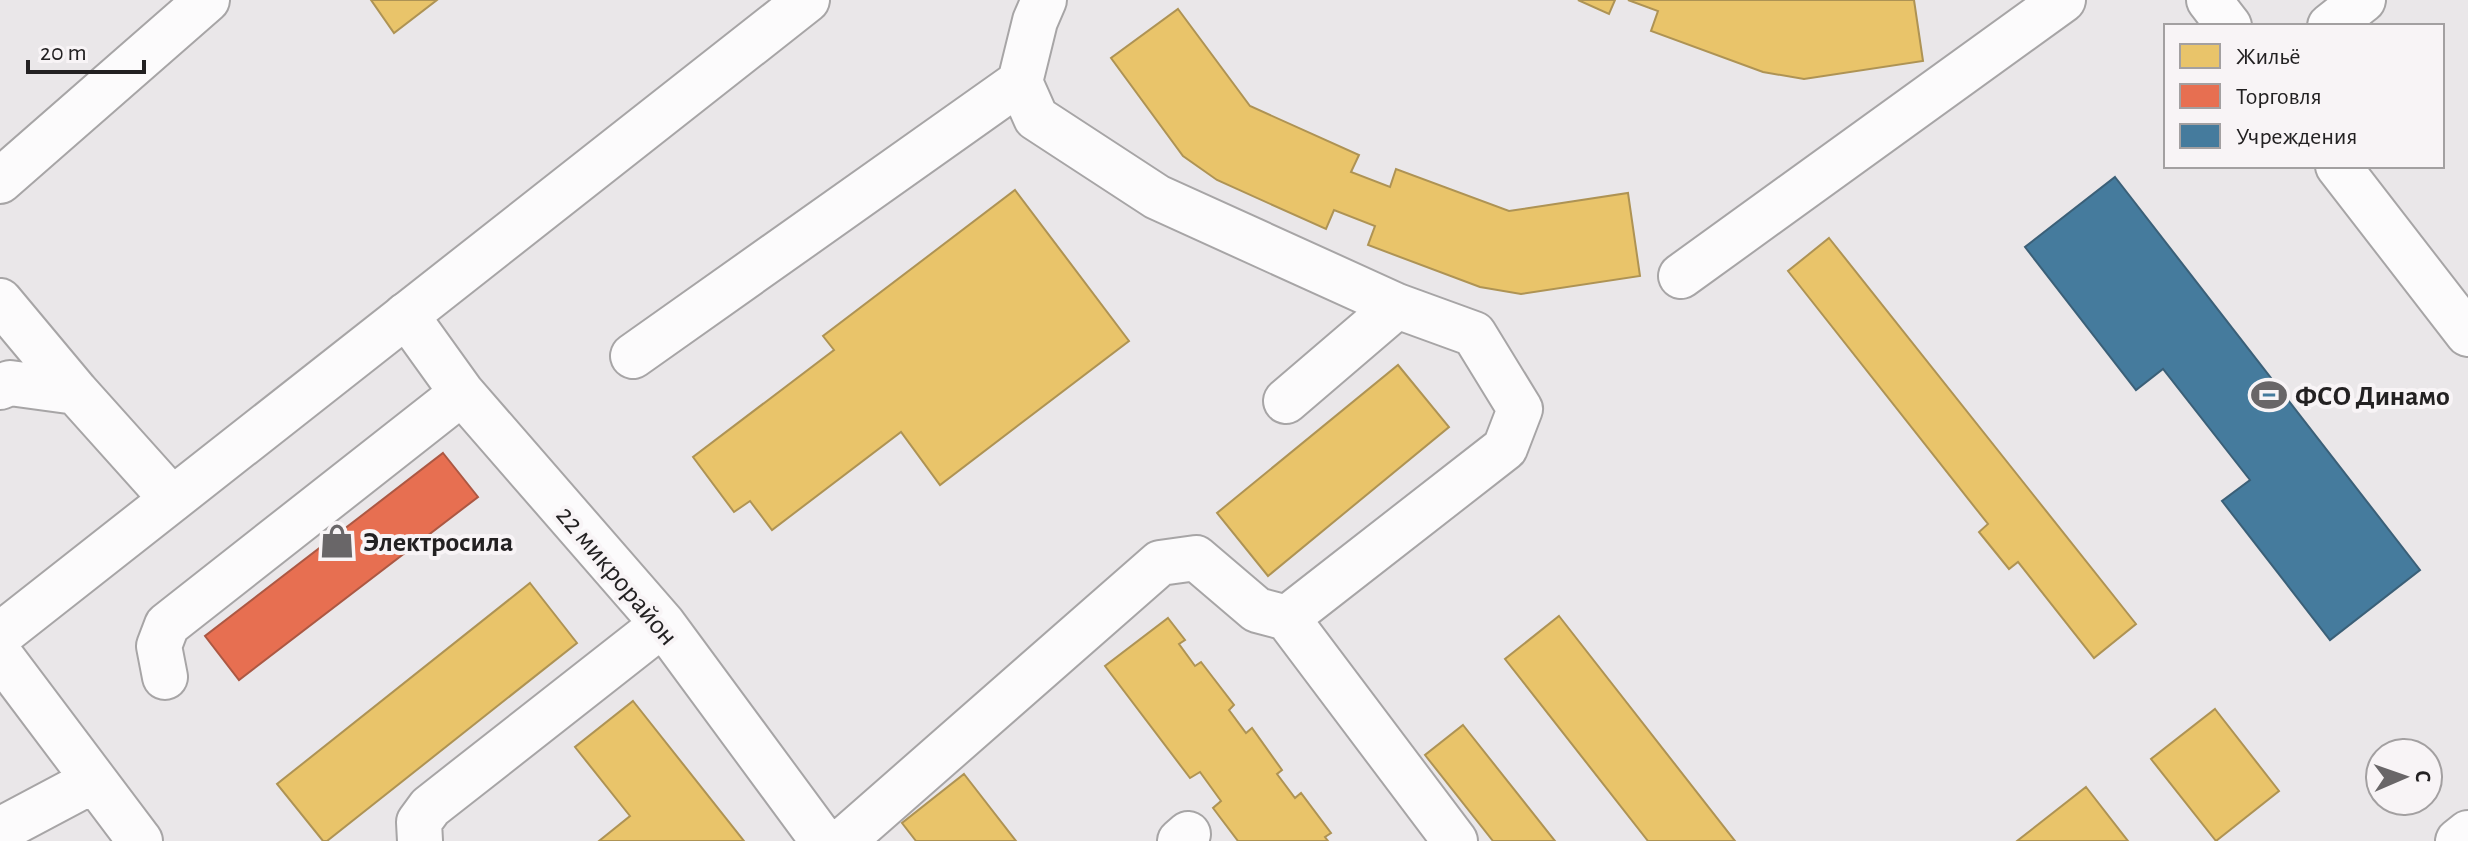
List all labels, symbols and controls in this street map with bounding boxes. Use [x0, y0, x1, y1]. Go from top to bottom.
scale bar [28, 24, 144, 74]
legend [2164, 24, 2444, 168]
text: 20 m [40, 41, 87, 65]
text: Жильё [2236, 45, 2301, 69]
text: Торговля [2236, 85, 2322, 109]
text: Учреждения [2236, 125, 2358, 149]
sports icon: ФСО Динамо [2250, 376, 2288, 414]
place label: ФСО Динамо [2295, 383, 2450, 411]
street label: 22 микрорайон [550, 501, 682, 651]
shop icon: Электросила [318, 522, 356, 560]
place label: Электросила [363, 529, 513, 557]
north arrow [2364, 737, 2444, 817]
text: С [2412, 770, 2434, 783]

